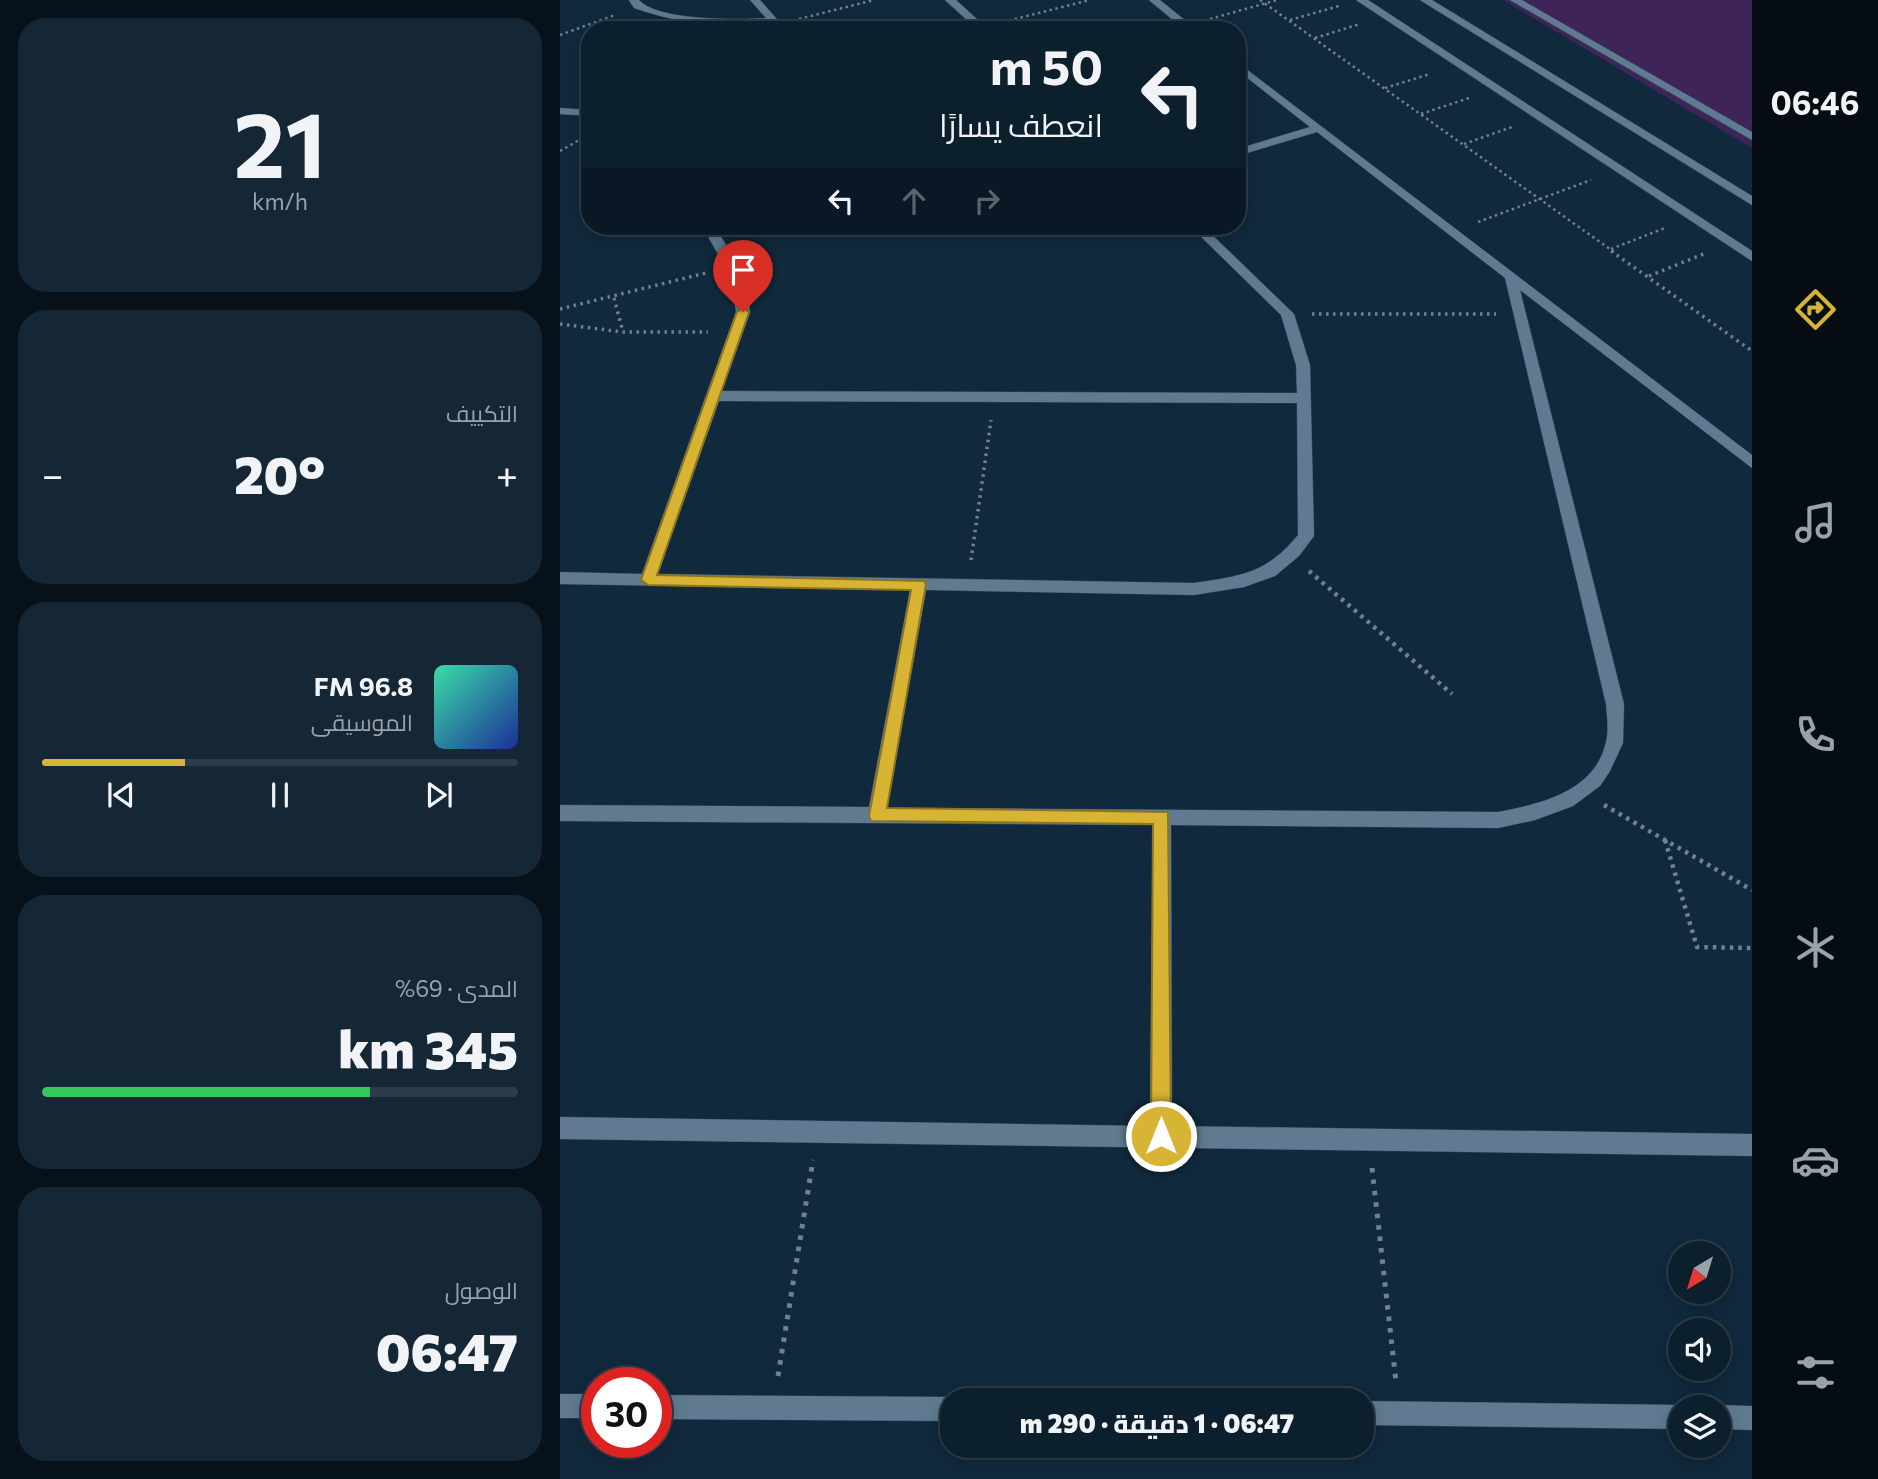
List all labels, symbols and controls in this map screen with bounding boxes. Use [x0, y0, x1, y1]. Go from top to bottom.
text: 50 m [990, 35, 1103, 95]
icon: left [1127, 49, 1218, 140]
text: 06:46 [1771, 82, 1859, 122]
text: 21 [234, 85, 326, 197]
text: انعطف يسارًا [939, 104, 1103, 144]
icon: left [822, 182, 860, 220]
icon: ahead [895, 182, 933, 220]
icon: right [968, 182, 1006, 220]
text: km/h [252, 187, 308, 215]
pin [713, 240, 773, 312]
icon: arrive [724, 251, 762, 289]
icon: directions [1791, 285, 1840, 334]
text: التكييف [446, 399, 518, 427]
text: 20° [234, 441, 325, 505]
text: − [42, 450, 64, 497]
text: + [496, 450, 518, 497]
icon: music [1791, 498, 1840, 547]
text: 96.8 FM [314, 670, 413, 701]
text: الموسيقى [311, 708, 413, 736]
icon: phone [1791, 710, 1840, 759]
icon: previous [102, 776, 140, 814]
icon: pause [261, 776, 299, 814]
icon: next [420, 776, 458, 814]
icon: climate [1791, 923, 1840, 972]
text: المدى · 69% [395, 974, 518, 1002]
text: 345 km [338, 1016, 518, 1080]
position arrow [1124, 1099, 1198, 1173]
icon: car [1791, 1136, 1840, 1185]
north arrow [1668, 1241, 1731, 1304]
map controls [1668, 1241, 1731, 1458]
text: الوصول [445, 1276, 518, 1304]
text: 06:47 [376, 1318, 518, 1382]
button: sound [1668, 1318, 1731, 1381]
icon: filters [1791, 1348, 1840, 1397]
speed limit sign: 30 [581, 1367, 672, 1458]
button: layers [1668, 1395, 1731, 1458]
text: 06:47 · 1 دقيقة · 290 m [1020, 1407, 1294, 1438]

